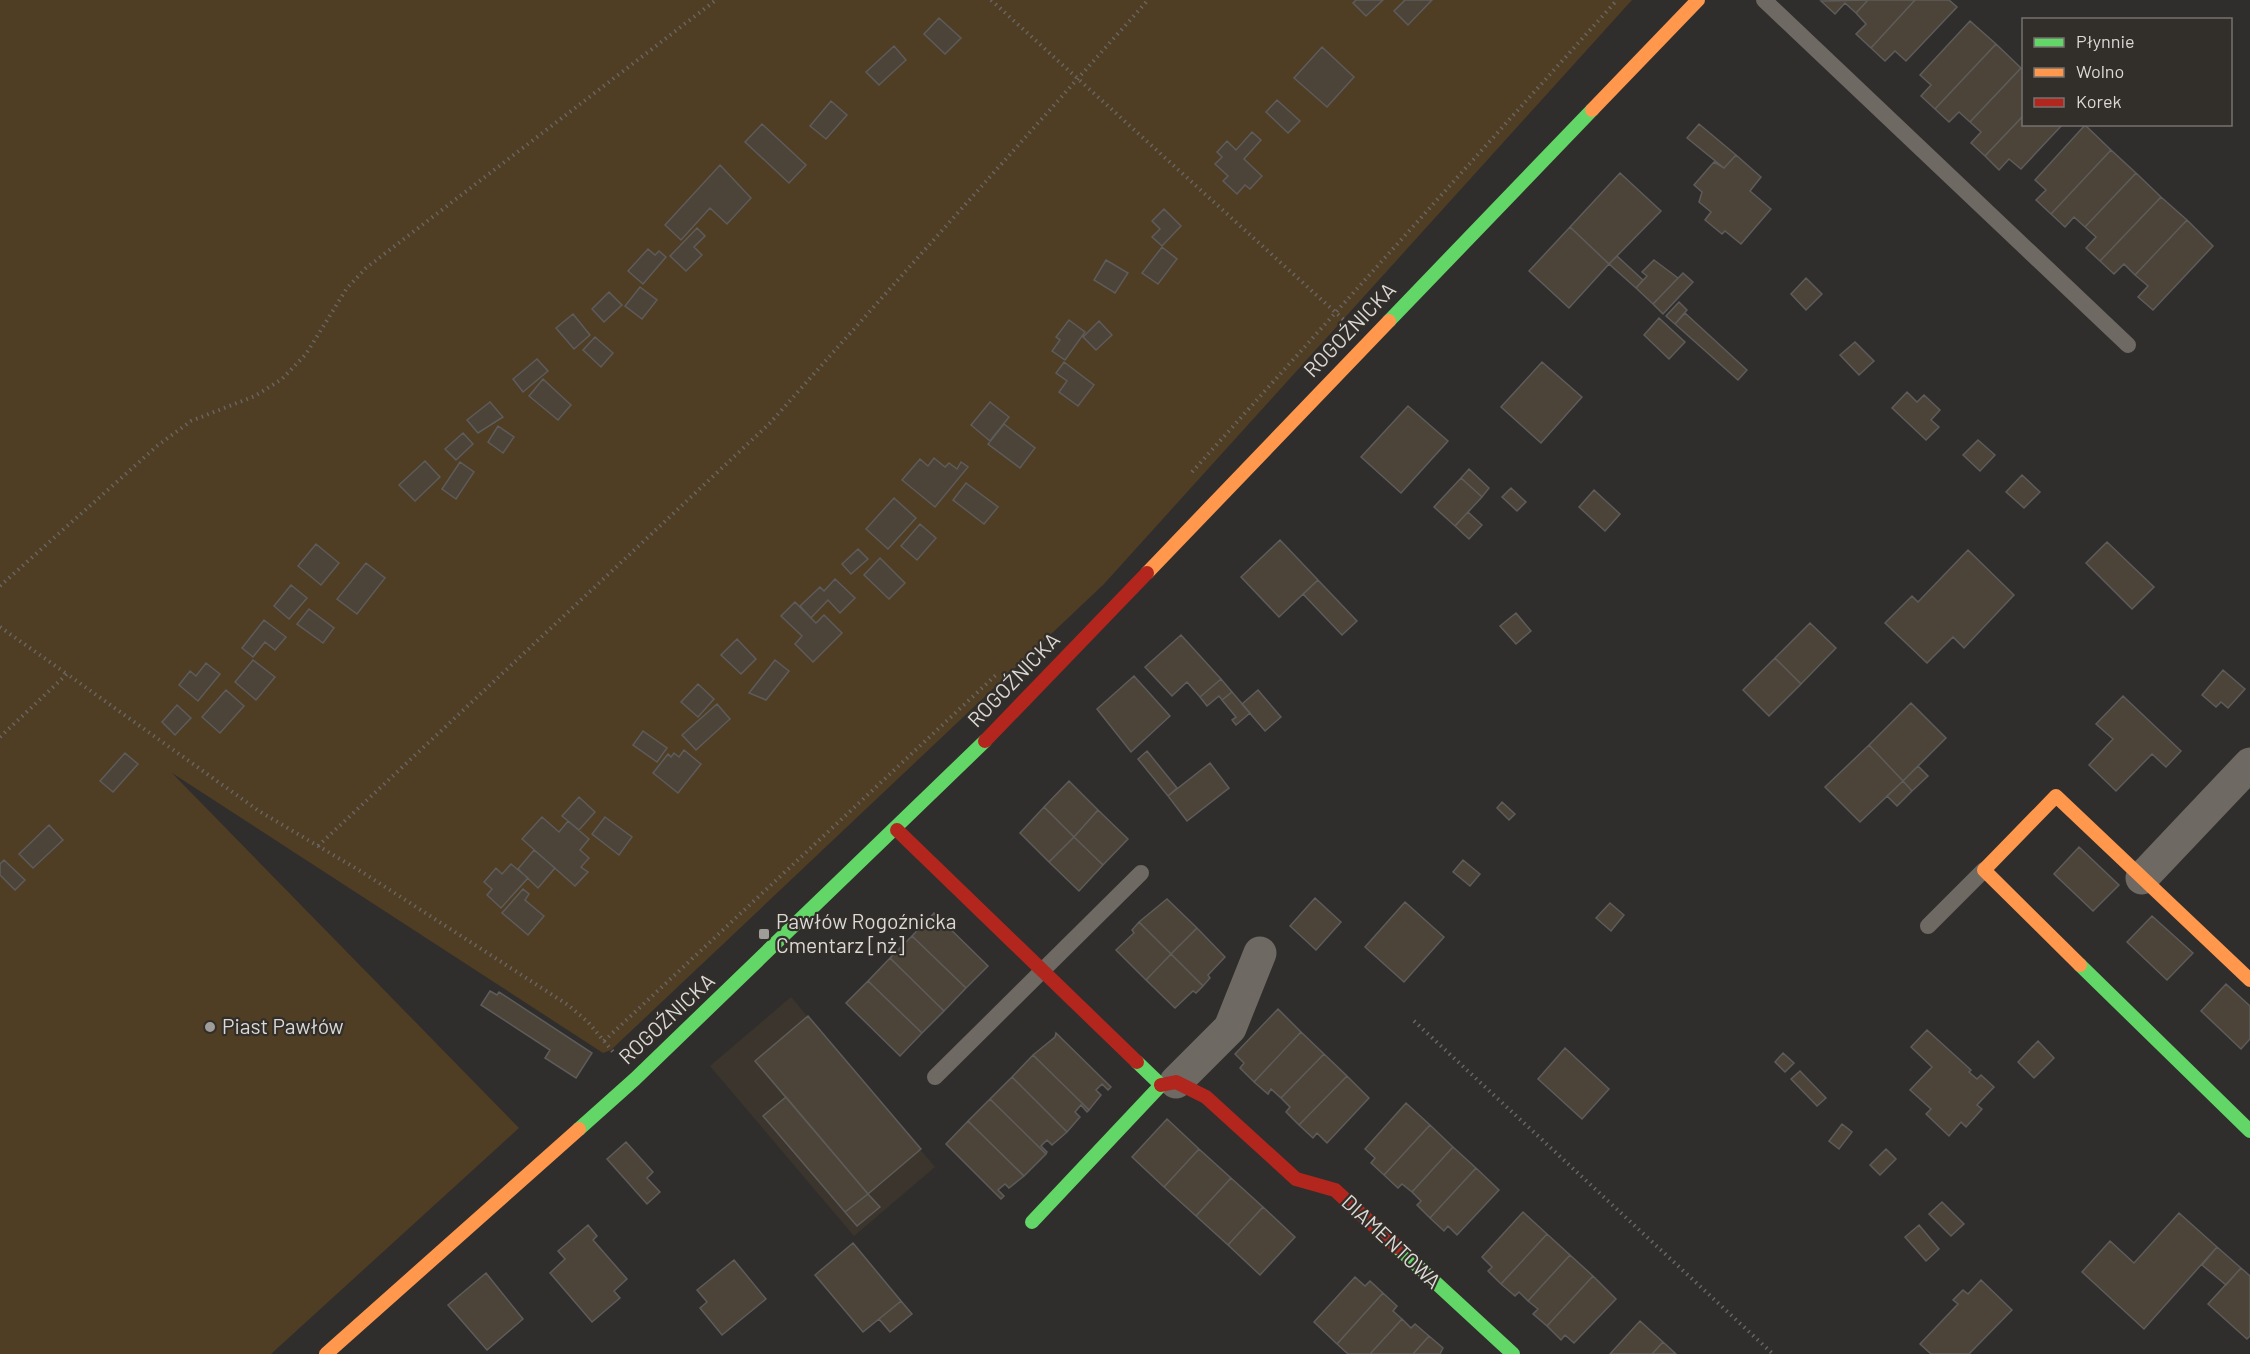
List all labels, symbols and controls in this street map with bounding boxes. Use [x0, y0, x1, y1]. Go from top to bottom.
legend [2022, 18, 2232, 126]
text: Płynnie [2076, 30, 2135, 52]
text: Wolno [2076, 60, 2124, 82]
text: Korek [2076, 90, 2122, 112]
street label: ROGOŹNICKA [1298, 276, 1400, 381]
street label: ROGOŹNICKA [962, 626, 1064, 731]
place label: Pawłów Rogoźnicka Cmentarz [nż] [776, 908, 956, 957]
marker: Pawłów Rogoźnicka Cmentarz [nż] [757, 927, 771, 941]
street label: ROGOŹNICKA [613, 967, 719, 1069]
place label: Piast Pawłów [222, 1013, 344, 1038]
marker: Piast Pawłów [203, 1020, 217, 1034]
street label: DIAMENTOWA [1337, 1189, 1447, 1293]

